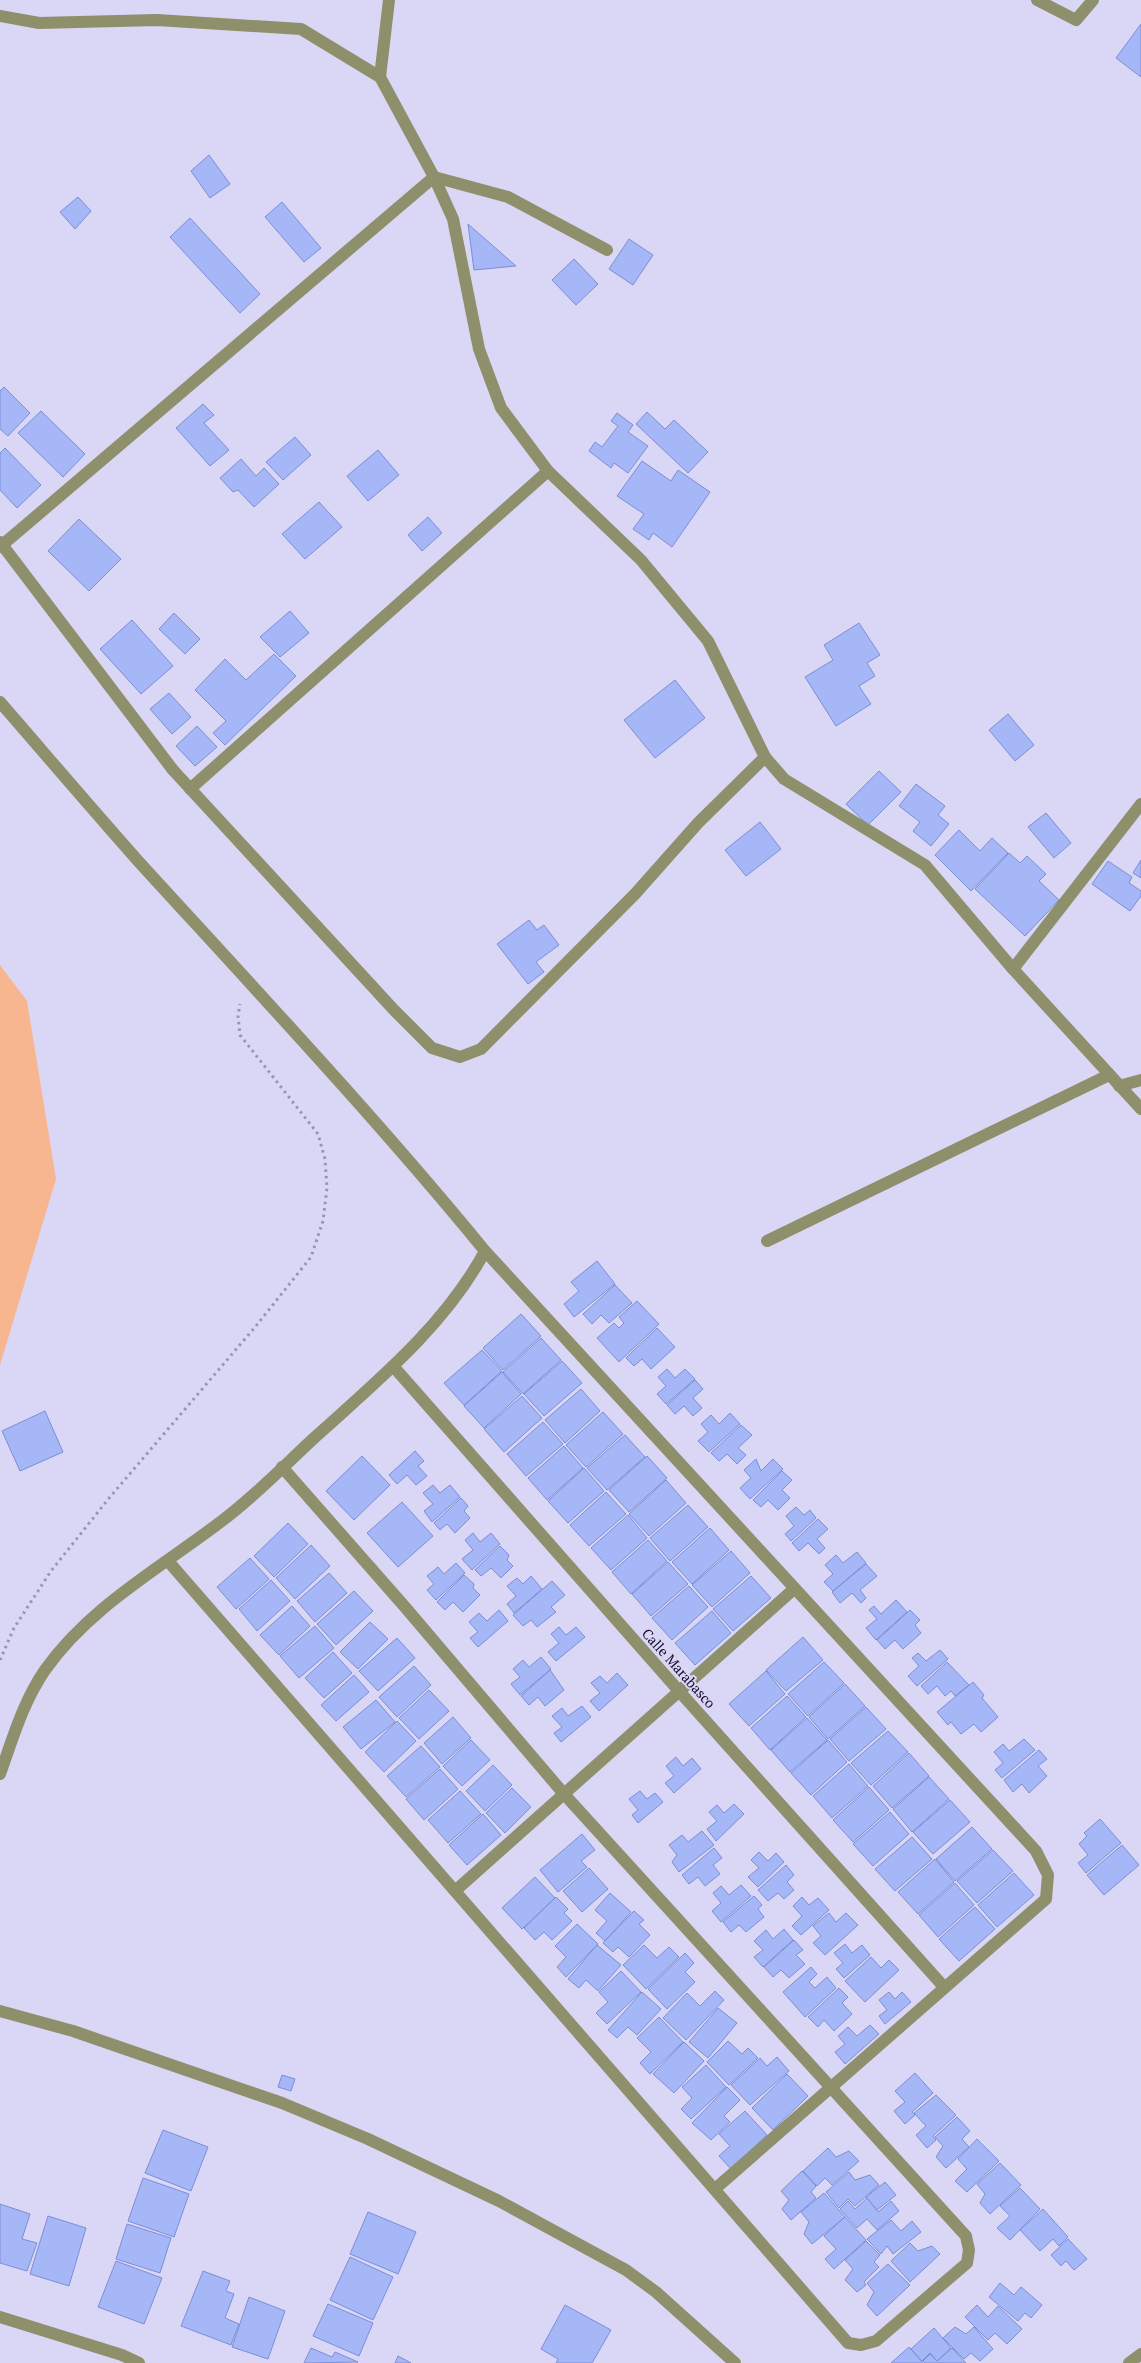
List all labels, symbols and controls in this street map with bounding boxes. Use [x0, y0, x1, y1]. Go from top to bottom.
street label: Calle Marabasco [638, 1624, 720, 1712]

